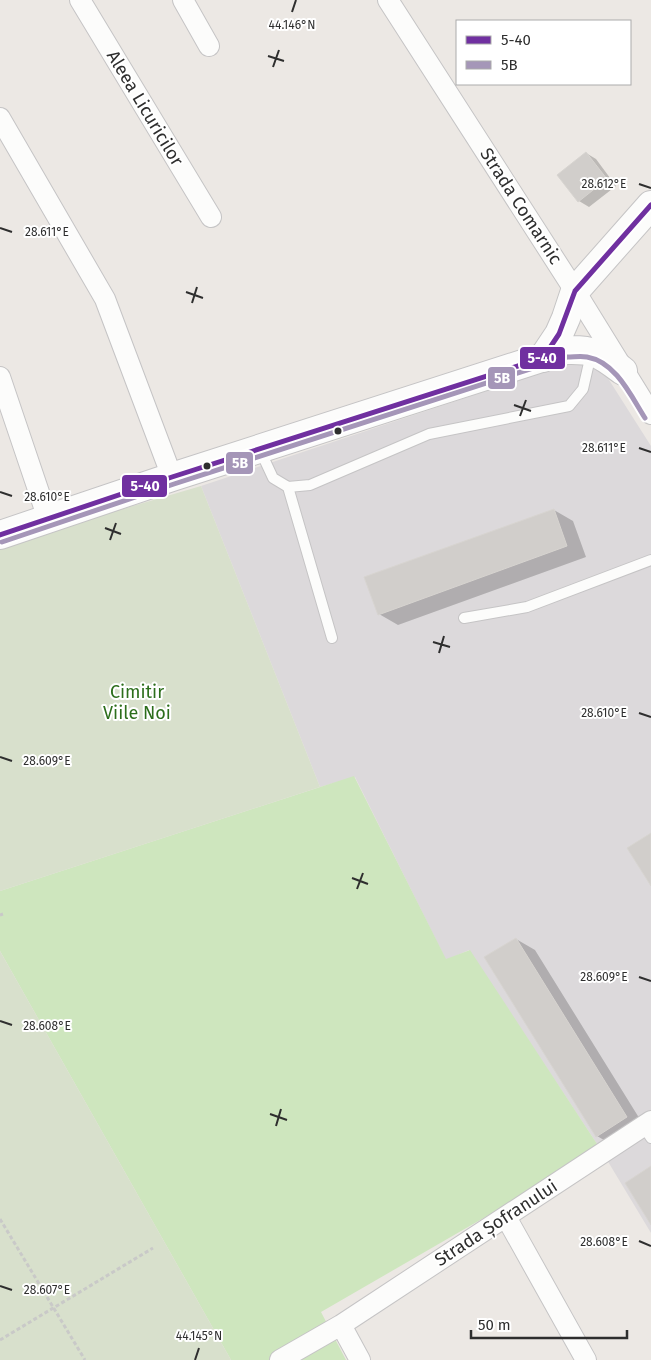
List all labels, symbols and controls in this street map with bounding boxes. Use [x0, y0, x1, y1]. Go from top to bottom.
text: 44.146°N [269, 18, 315, 32]
legend [456, 20, 631, 85]
text: 5-40 [501, 31, 531, 49]
street label: Aleea Licuricilor [102, 46, 188, 170]
text: 5B [501, 56, 518, 74]
street label: Strada Comarnic [475, 144, 567, 269]
text: 28.612°E [582, 177, 626, 191]
text: 28.611°E [25, 225, 69, 239]
line badge: 5-40 [519, 346, 566, 370]
text: 5-40 [527, 350, 557, 367]
line badge: 5B [487, 366, 516, 390]
text: 5B [494, 370, 510, 387]
unlabelled marker [333, 426, 343, 436]
text: 28.611°E [582, 441, 626, 455]
line badge: 5B [225, 451, 254, 475]
text: 5B [232, 455, 248, 472]
unlabelled marker [202, 461, 212, 471]
line badge: 5-40 [121, 474, 168, 498]
text: 5-40 [130, 478, 160, 495]
text: 28.610°E [24, 490, 70, 504]
park label: Cimitir Viile Noi [103, 681, 171, 724]
text: 28.610°E [581, 706, 627, 720]
text: 28.609°E [23, 754, 71, 768]
text: 28.609°E [580, 970, 628, 984]
text: 28.608°E [23, 1019, 71, 1033]
street label: Strada Șofranului [430, 1175, 562, 1272]
text: 28.608°E [580, 1235, 628, 1249]
text: 28.607°E [24, 1283, 70, 1297]
scale bar [471, 1308, 627, 1340]
text: 50 m [478, 1316, 511, 1334]
text: 44.145°N [176, 1329, 222, 1343]

